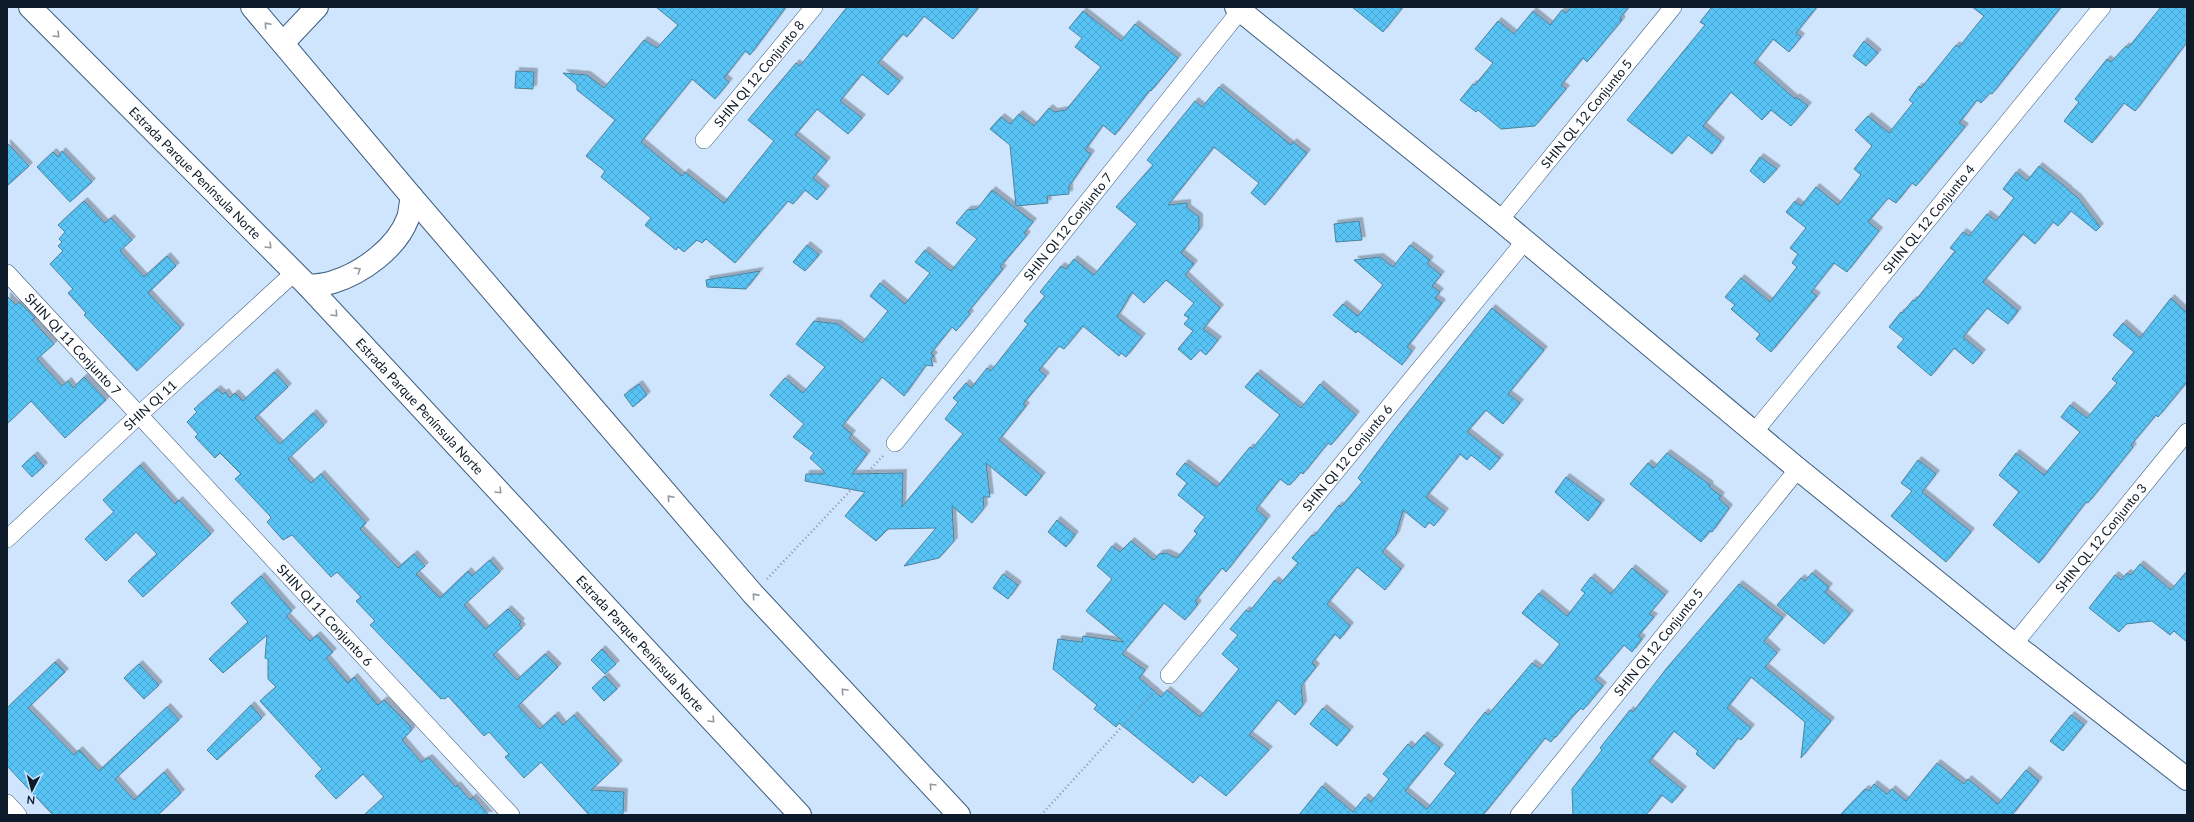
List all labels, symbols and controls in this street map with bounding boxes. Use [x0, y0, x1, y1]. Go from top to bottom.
street label: SHIN QI 12 Conjunto 8 [710, 17, 807, 130]
one-way arrow [265, 22, 272, 30]
one-way arrow [52, 30, 60, 38]
street label: SHIN QL 12 Conjunto 5 [1537, 56, 1635, 171]
street label: Estrada Parque Península Norte [126, 103, 265, 242]
street label: SHIN QL 12 Conjunto 4 [1879, 161, 1978, 277]
street label: SHIN QI 12 Conjunto 7 [1020, 169, 1116, 284]
one-way arrow [264, 242, 272, 249]
one-way arrow [354, 267, 361, 274]
street label: SHIN QI 11 Conjunto 7 [22, 290, 125, 399]
one-way arrow [330, 309, 338, 317]
street label: Estrada Parque Península Norte [353, 335, 487, 478]
street label: SHIN QI 11 [120, 377, 180, 433]
street label: SHIN QI 12 Conjunto 6 [1299, 401, 1396, 514]
street label: SHIN QL 12 Conjunto 3 [2051, 480, 2150, 596]
one-way arrow [495, 487, 502, 494]
one-way arrow [668, 495, 675, 502]
street label: SHIN QI 11 Conjunto 6 [274, 561, 376, 669]
street label: Estrada Parque Península Norte [573, 572, 708, 715]
street label: SHIN QI 12 Conjunto 5 [1610, 585, 1706, 699]
one-way arrow [753, 593, 760, 601]
one-way arrow [841, 688, 849, 696]
one-way arrow [707, 715, 714, 723]
north arrow [12, 770, 52, 810]
one-way arrow [930, 784, 937, 791]
text: N [26, 794, 36, 807]

